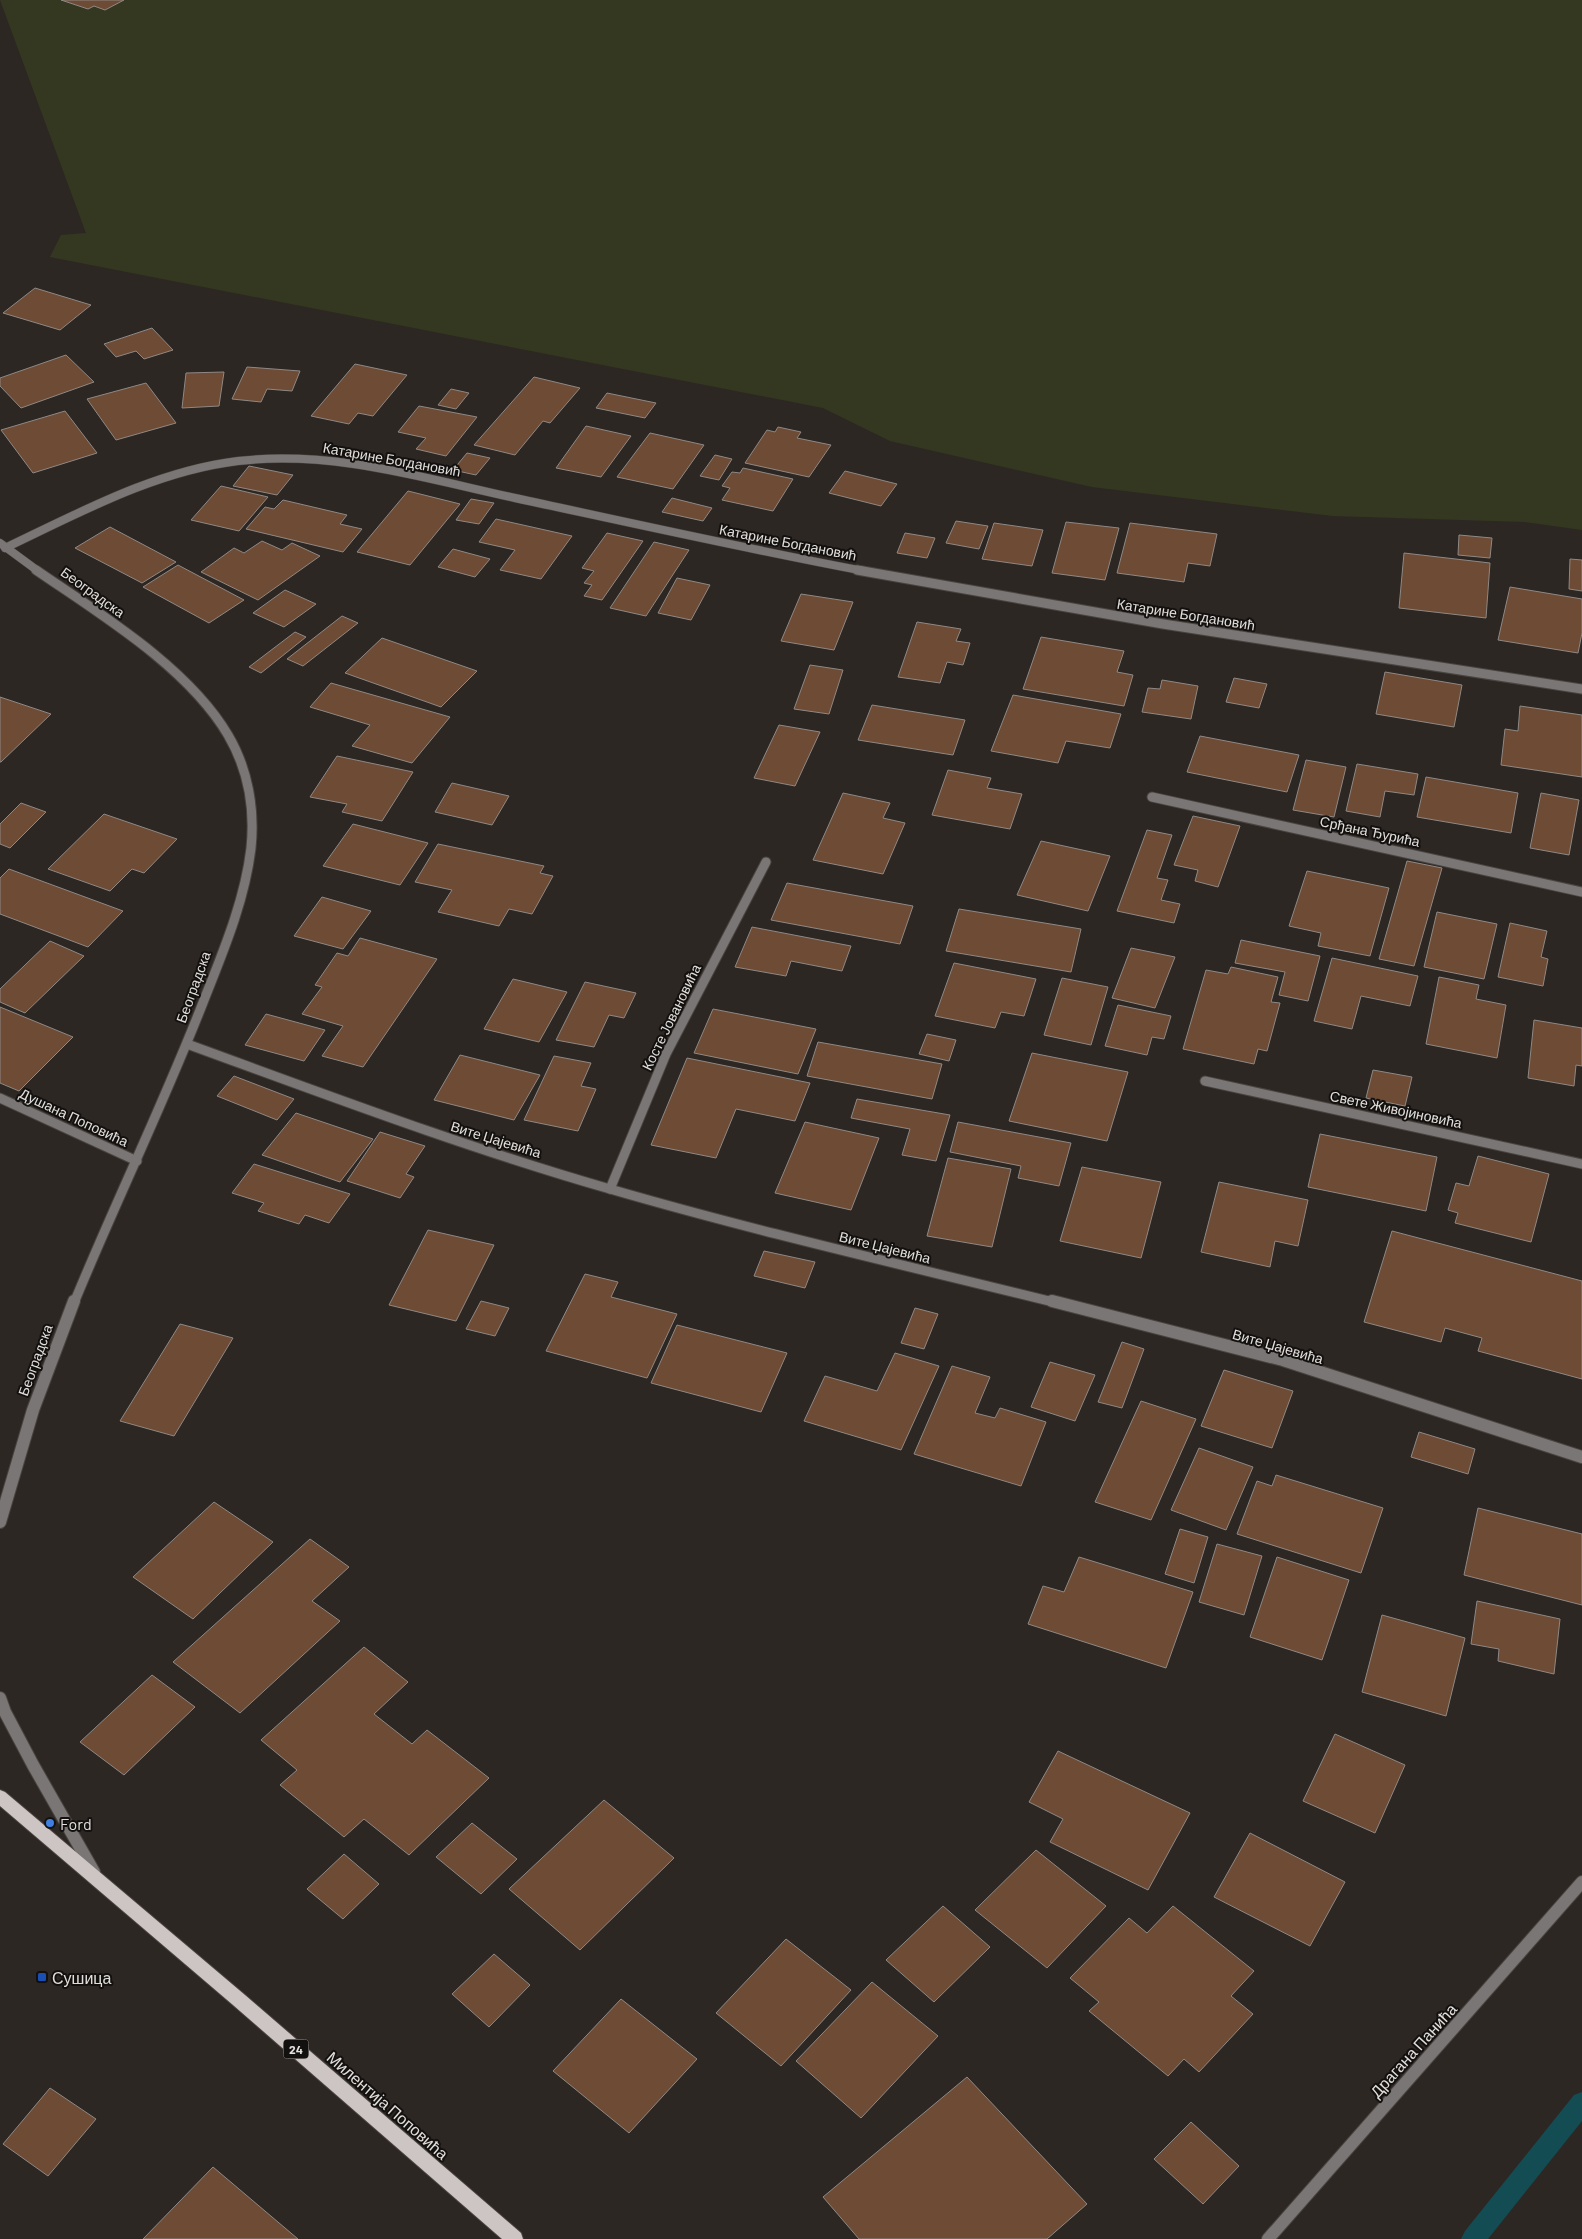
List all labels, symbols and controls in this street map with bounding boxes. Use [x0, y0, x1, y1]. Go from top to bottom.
street label: Катарине Богдановић [322, 439, 462, 479]
street label: Катарине Богдановић [718, 520, 858, 564]
street label: Београдска [58, 563, 128, 621]
street label: Катарине Богдановић [1116, 595, 1256, 633]
street label: Срђана Ђурића [1318, 812, 1422, 850]
street label: Београдска [172, 949, 214, 1025]
street label: Косте Јовановића [638, 961, 704, 1073]
street label: Душана Поповића [17, 1084, 131, 1150]
street label: Свете Живојиновића [1328, 1087, 1464, 1131]
street label: Вите Џајевића [449, 1117, 543, 1161]
street label: Вите Џајевића [838, 1227, 933, 1267]
street label: Београдска [14, 1322, 56, 1398]
street label: Вите Џајевића [1231, 1325, 1326, 1367]
place label: Ford [60, 1814, 92, 1833]
marker: Ford [44, 1817, 56, 1829]
place label: Сушица [52, 1968, 111, 1987]
marker: Сушица [36, 1971, 48, 1983]
street label: Драгана Панића [1366, 1999, 1460, 2101]
road number: 24 [284, 2040, 308, 2058]
street label: Милентија Поповића [323, 2047, 453, 2163]

